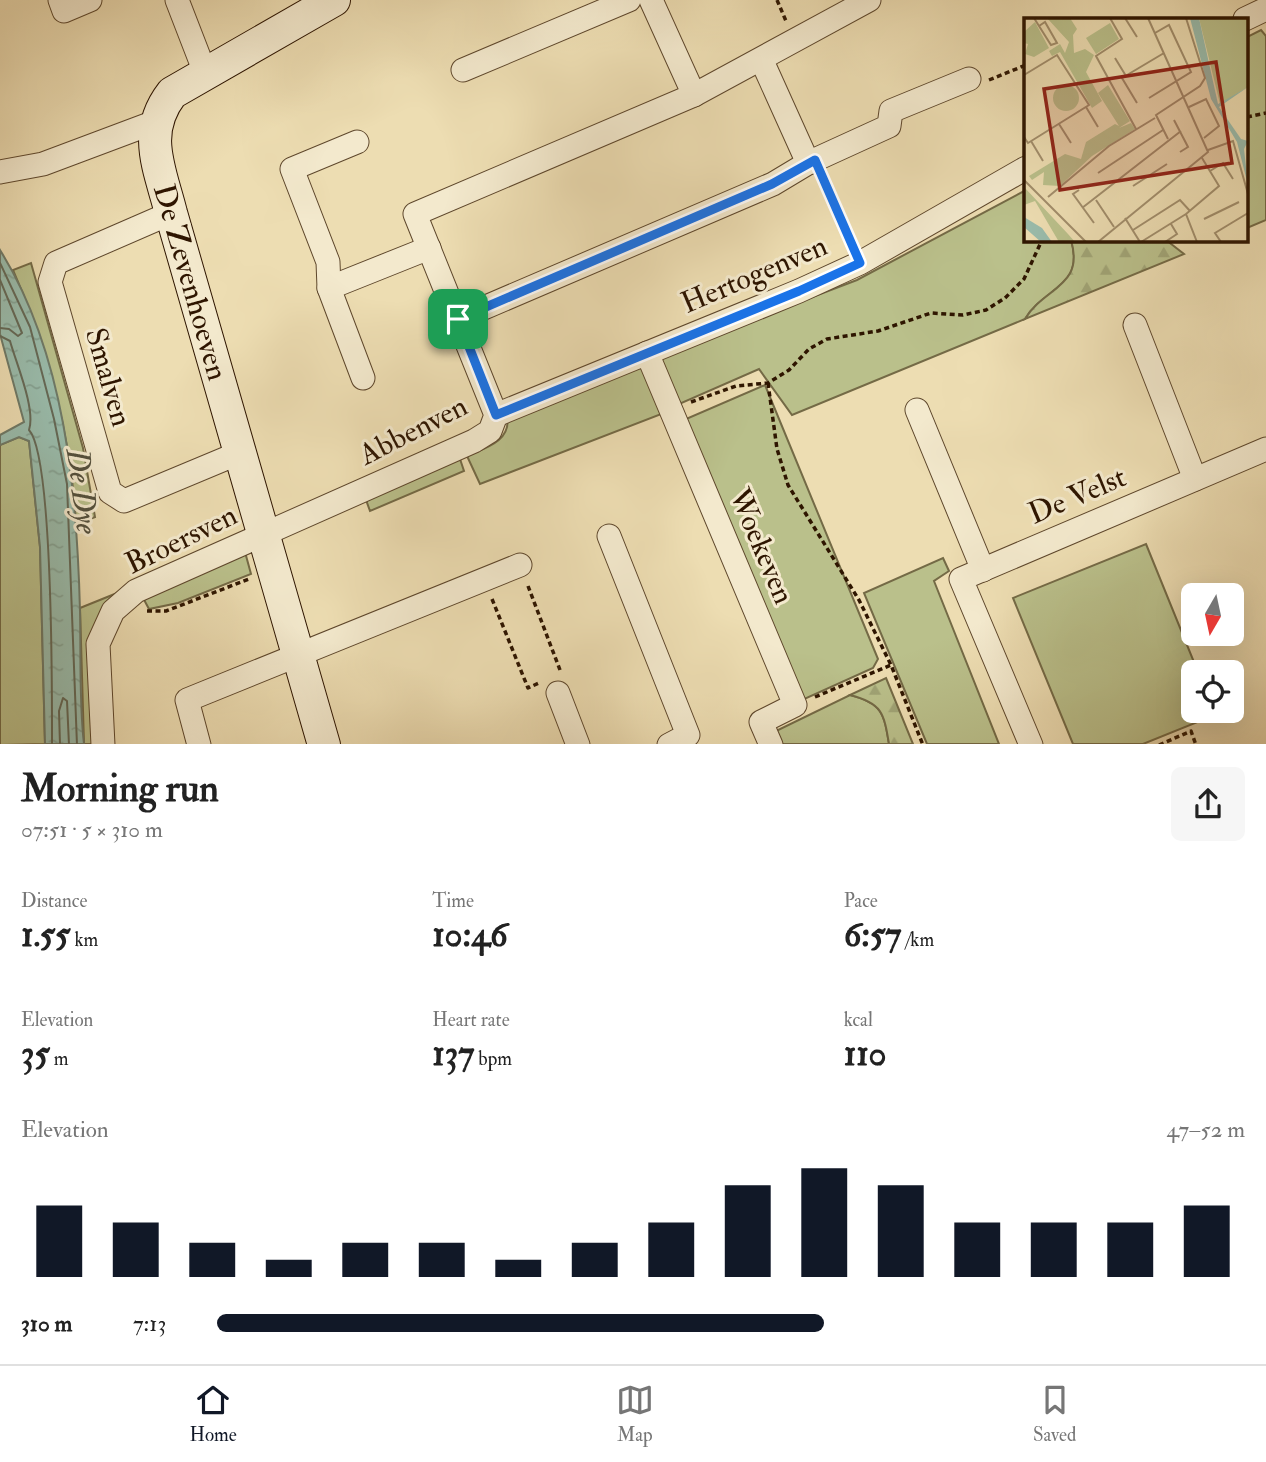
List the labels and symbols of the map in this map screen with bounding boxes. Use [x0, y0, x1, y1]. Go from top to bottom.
inset map [1024, 18, 1248, 242]
street label: De Zevenhoeven [145, 180, 236, 385]
street label: Hertogenven [676, 227, 833, 322]
pin [428, 289, 488, 349]
street label: Smalven [77, 324, 140, 431]
street label: Abbenven [352, 387, 474, 474]
water label: De Dye [57, 445, 107, 536]
street label: De Velst [1023, 458, 1132, 532]
street label: Woekeven [720, 482, 802, 610]
street label: Broersven [119, 497, 243, 582]
north arrow [1181, 583, 1244, 646]

